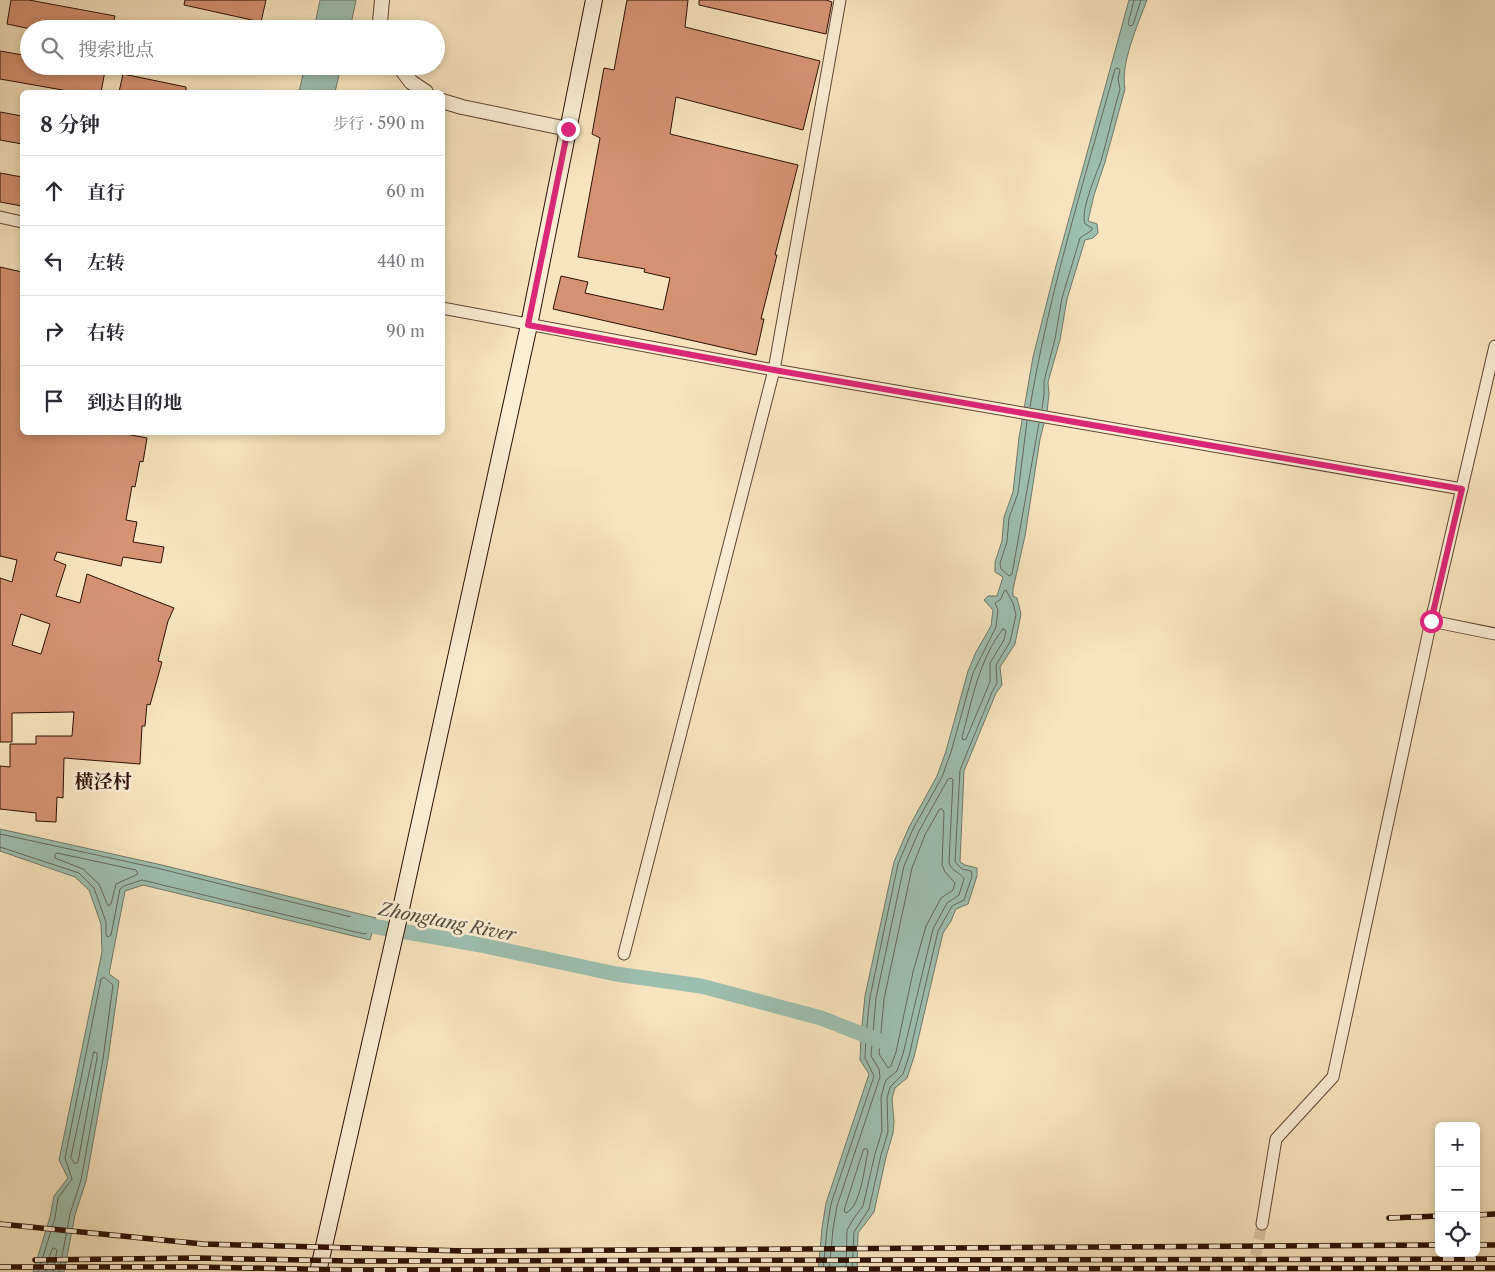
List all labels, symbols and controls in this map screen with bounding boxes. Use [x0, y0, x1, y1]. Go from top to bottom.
search box [20, 20, 445, 75]
icon: search [38, 34, 66, 62]
text: 搜索地点 [78, 38, 154, 61]
text: 8 分钟 [40, 112, 100, 137]
text: 步行 · 590 m [333, 113, 425, 133]
route end [557, 118, 580, 141]
icon: ahead [40, 177, 68, 205]
text: 直行 [87, 181, 125, 204]
text: 60 m [386, 181, 425, 201]
icon: left [40, 247, 68, 275]
text: 左转 [87, 251, 125, 274]
text: 440 m [377, 251, 425, 271]
icon: right [40, 317, 68, 345]
text: 右转 [87, 321, 125, 344]
text: 90 m [386, 321, 425, 341]
icon: arrive [40, 387, 68, 415]
text: 到达目的地 [87, 391, 182, 414]
route start [1420, 610, 1443, 633]
district label: 横泾村 [74, 770, 132, 793]
water label: Zhongtang River [375, 898, 519, 946]
map controls [1435, 1122, 1480, 1257]
button: + [1435, 1122, 1480, 1167]
button: − [1435, 1167, 1480, 1212]
button: locate [1435, 1212, 1480, 1257]

